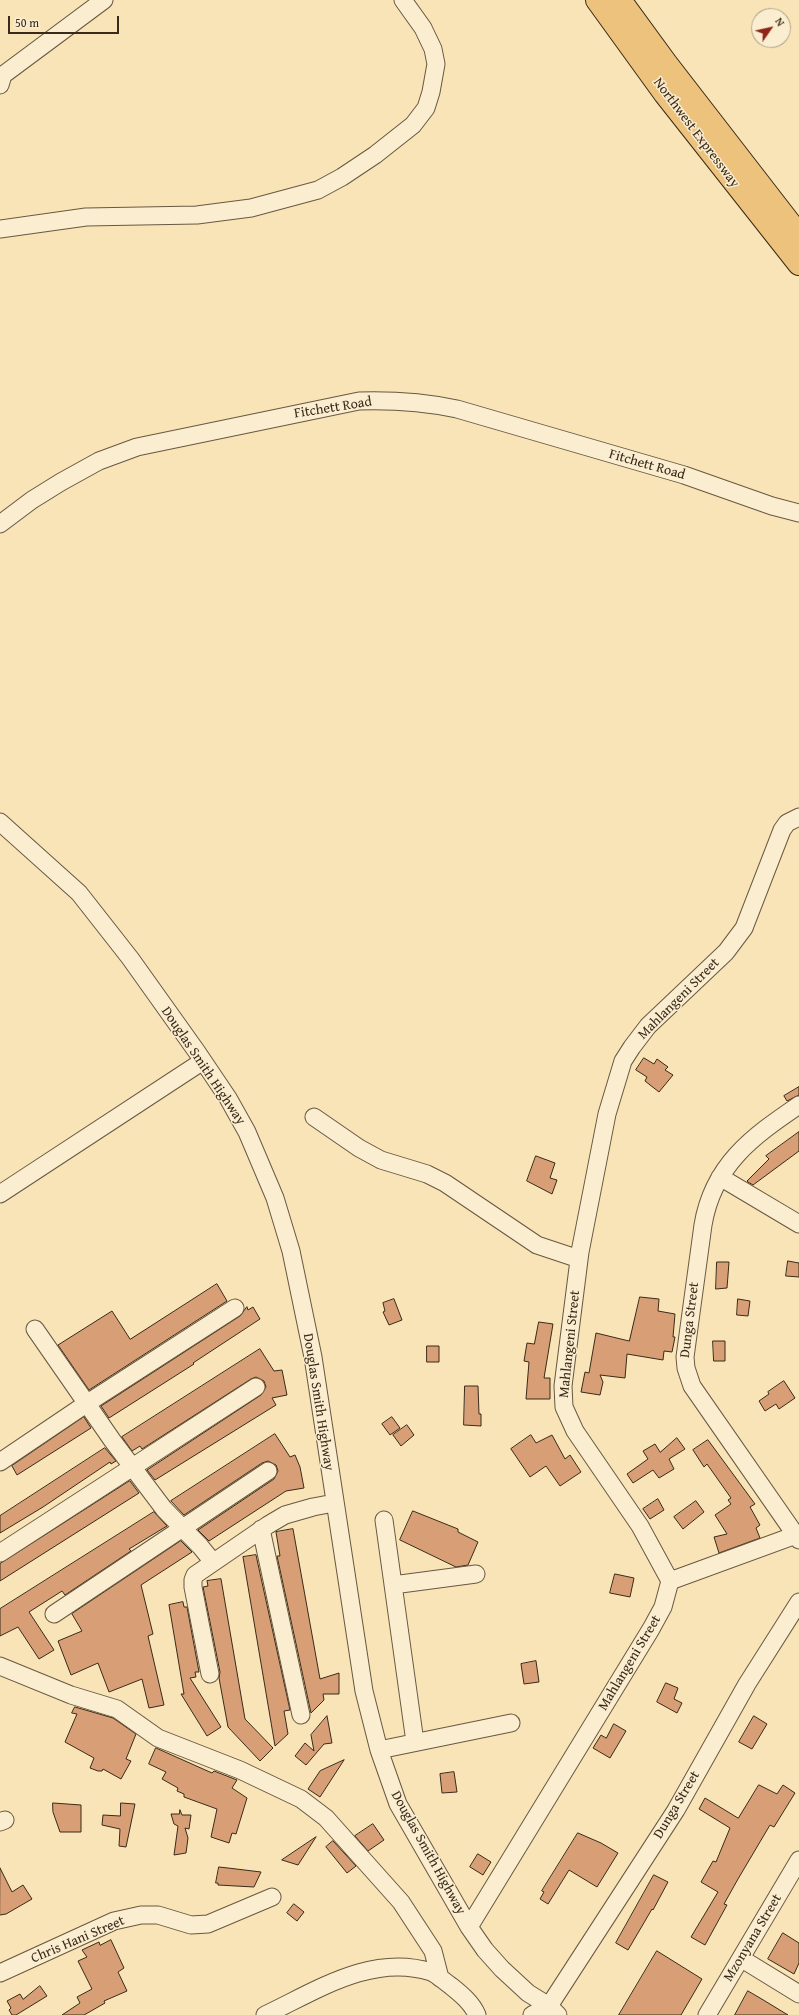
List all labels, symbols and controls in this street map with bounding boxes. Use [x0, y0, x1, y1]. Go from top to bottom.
scale bar [10, 8, 121, 34]
north arrow [751, 8, 791, 48]
text: 50 m [15, 14, 39, 31]
text: N [771, 14, 789, 29]
street label: Northwest Expressway [649, 75, 743, 191]
street label: Fitchett Road [293, 394, 373, 422]
street label: Fitchett Road [607, 446, 687, 484]
street label: Mahlangeni Street [635, 955, 723, 1043]
street label: Douglas Smith Highway [157, 1004, 249, 1128]
street label: Dunga Street [677, 1281, 703, 1359]
street label: Mahlangeni Street [556, 1289, 584, 1399]
street label: Douglas Smith Highway [299, 1332, 337, 1472]
street label: Mahlangeni Street [595, 1612, 665, 1714]
street label: Dunga Street [650, 1768, 704, 1842]
street label: Douglas Smith Highway [387, 1788, 469, 1918]
street label: Mzonyana Street [720, 1891, 786, 1985]
street label: Chris Hani Street [29, 1913, 127, 1967]

